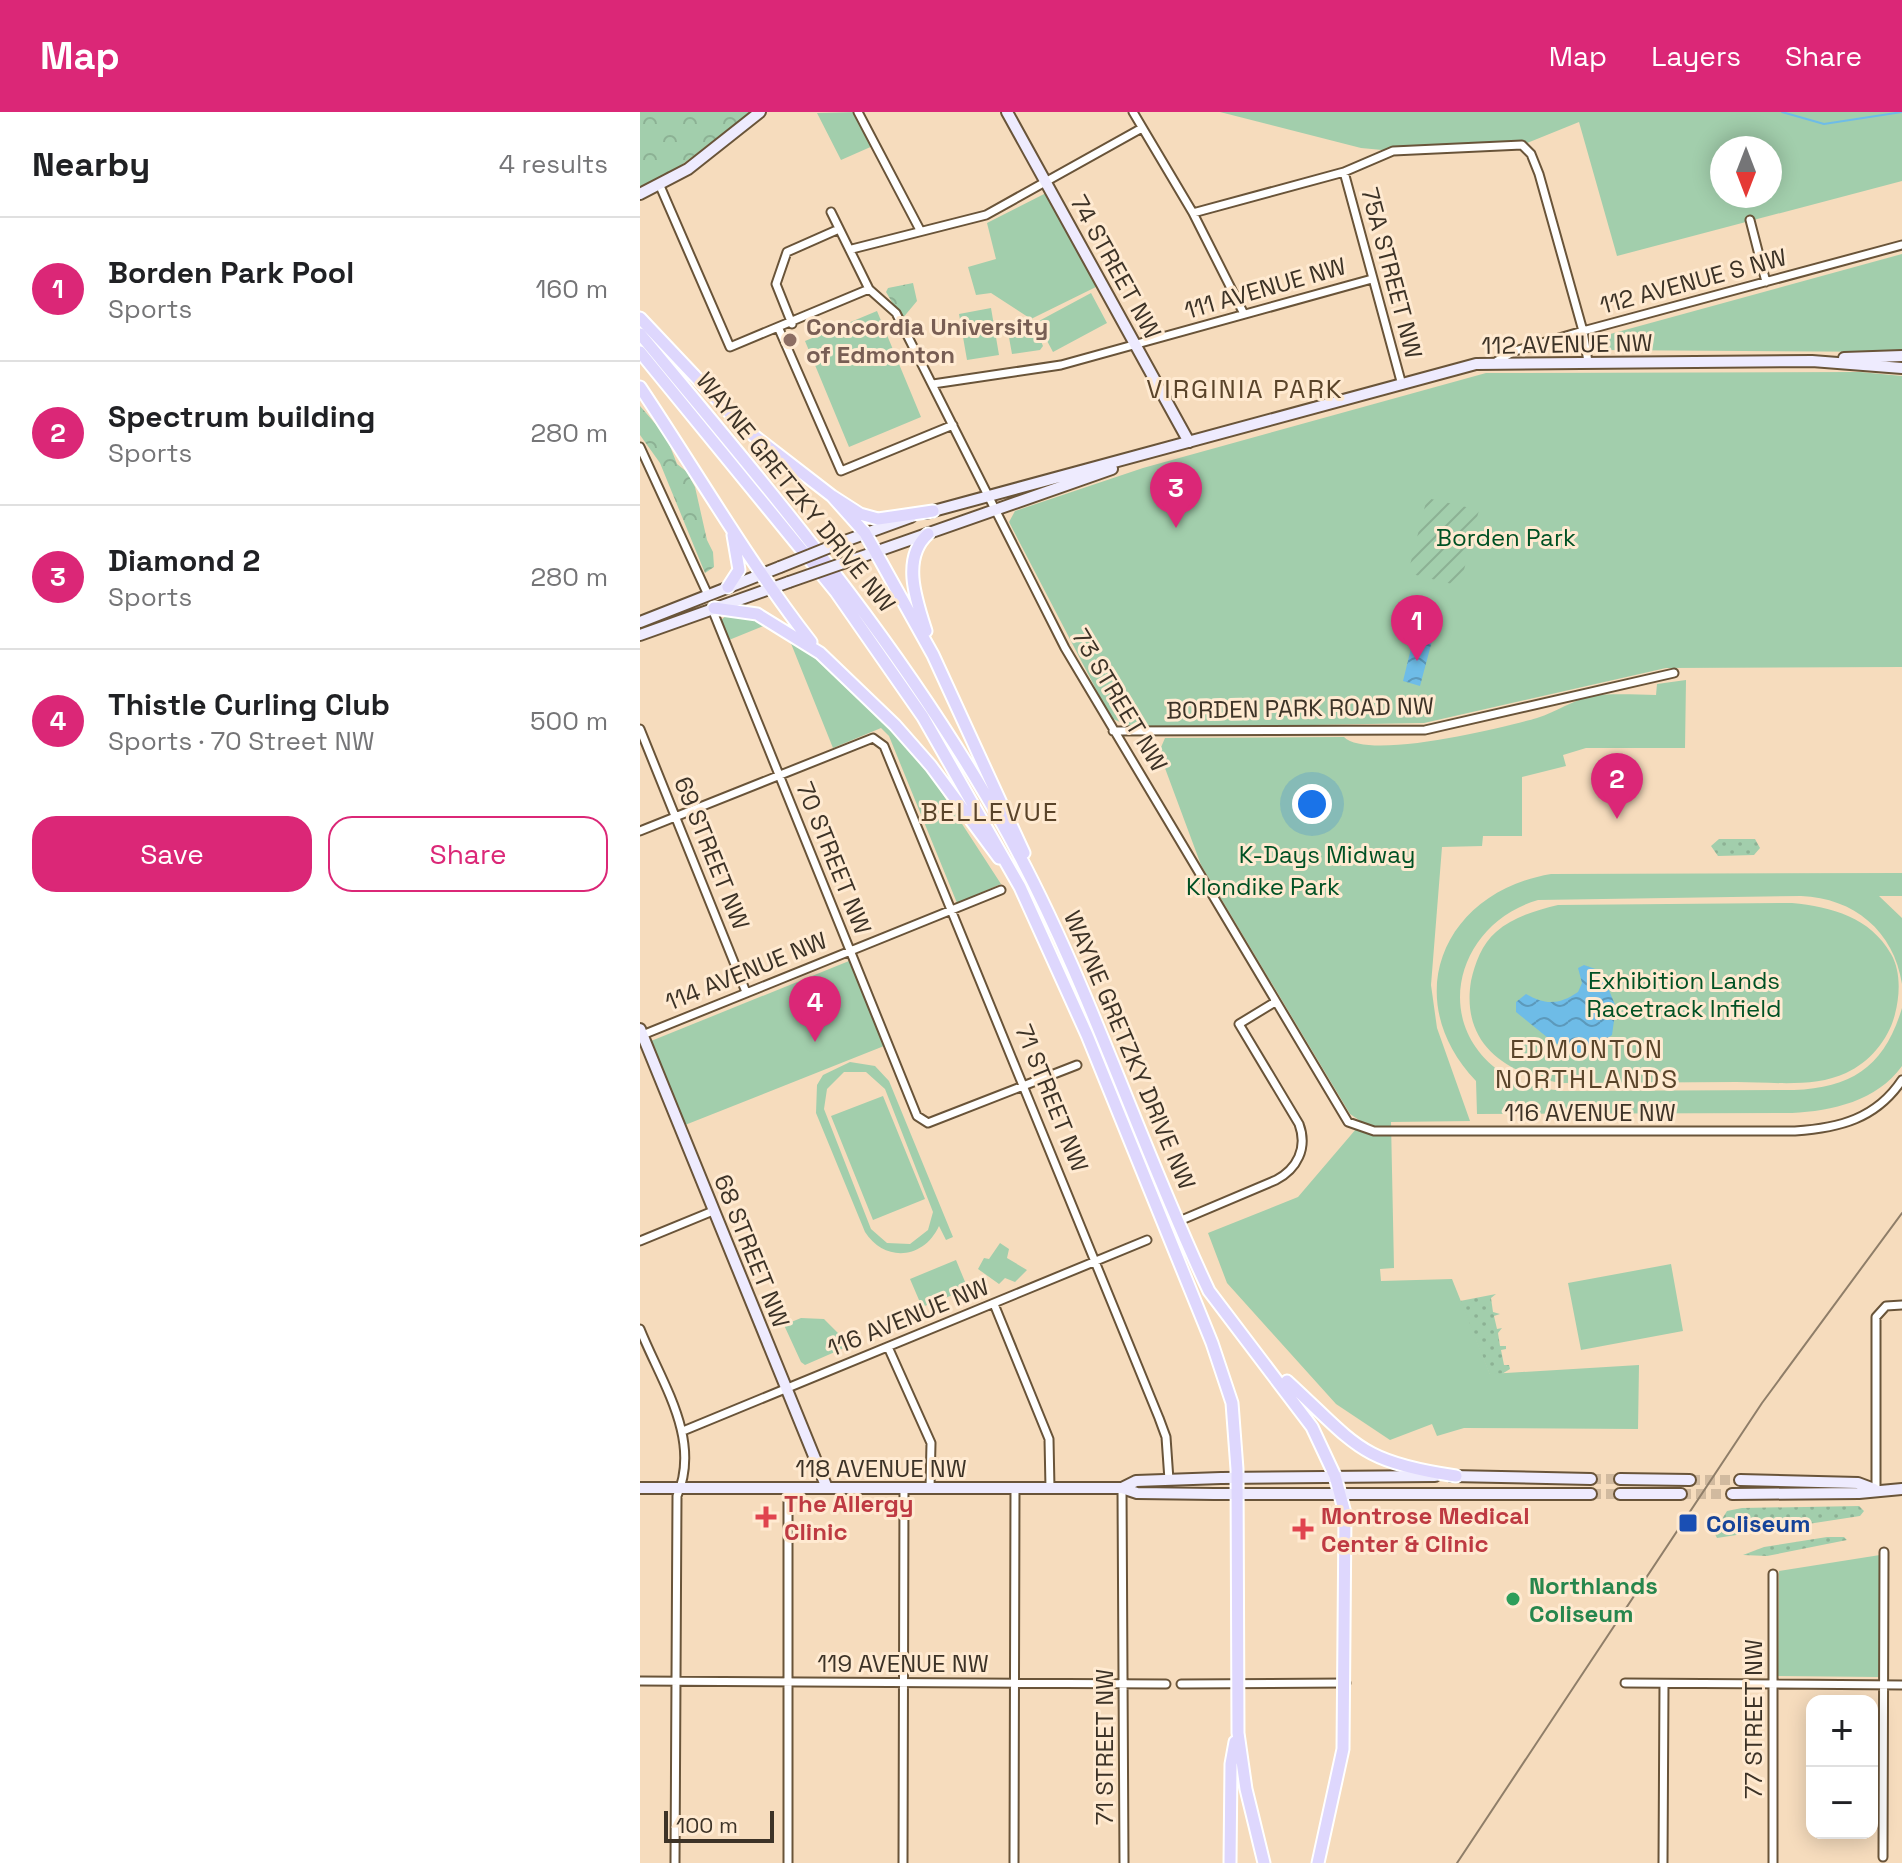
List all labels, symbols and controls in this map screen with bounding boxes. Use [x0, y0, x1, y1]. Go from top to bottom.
text: Map [40, 32, 120, 80]
text: Map [1549, 38, 1607, 74]
text: Layers [1651, 38, 1741, 74]
text: Share [1785, 38, 1862, 74]
north arrow [1710, 136, 1782, 208]
text: Nearby [32, 143, 150, 186]
text: 4 results [499, 147, 608, 181]
street label: 75A STREET NW [1354, 184, 1430, 362]
street label: 74 STREET NW [1064, 189, 1168, 345]
street label: 112 AVENUE S NW [1596, 241, 1790, 321]
street label: 111 AVENUE NW [1181, 250, 1349, 326]
text: Borden Park Pool [108, 253, 354, 292]
text: 1 [52, 272, 64, 306]
text: 160 m [536, 272, 608, 306]
text: Sports [108, 292, 192, 326]
place label: Concordia University of Edmonton [806, 311, 1048, 370]
street label: 112 AVENUE NW [1481, 327, 1653, 361]
marker: Concordia University of Edmonton [781, 331, 799, 349]
street label: WAYNE GRETZKY DRIVE NW [690, 366, 902, 618]
district label: VIRGINIA PARK [1146, 372, 1344, 406]
text: Spectrum building [108, 397, 375, 436]
text: 2 [50, 416, 66, 450]
text: 280 m [530, 416, 608, 450]
text: Sports [108, 436, 192, 470]
pin: 3 [1150, 462, 1202, 528]
park label: Borden Park [1436, 522, 1576, 553]
text: Diamond 2 [108, 541, 260, 580]
text: 3 [50, 560, 66, 594]
text: 280 m [530, 560, 608, 594]
text: Sports [108, 580, 192, 614]
pin: 1 [1391, 595, 1443, 661]
street label: 73 STREET NW [1065, 623, 1175, 777]
text: Thistle Curling Club [108, 685, 390, 724]
street label: BORDEN PARK ROAD NW [1166, 690, 1434, 726]
text: 4 [50, 704, 66, 738]
text: 500 m [530, 704, 608, 738]
text: Sports · 70 Street NW [108, 724, 374, 758]
pin: 2 [1591, 753, 1643, 819]
street label: 69 STREET NW [667, 772, 757, 934]
street label: 70 STREET NW [789, 777, 879, 939]
your location [1292, 784, 1332, 824]
district label: BELLEVUE [921, 795, 1059, 829]
button: Save [32, 816, 312, 892]
button: Share [328, 816, 608, 892]
park label: K-Days Midway [1239, 839, 1415, 870]
park label: Klondike Park [1186, 871, 1340, 902]
street label: WAYNE GRETZKY DRIVE NW [1057, 906, 1203, 1194]
street label: 114 AVENUE NW [661, 925, 831, 1017]
park label: Exhibition Lands Racetrack Infield [1587, 965, 1782, 1024]
pin: 4 [789, 976, 841, 1042]
street label: 71 STREET NW [1008, 1020, 1096, 1176]
district label: EDMONTON NORTHLANDS [1495, 1032, 1679, 1096]
street label: 116 AVENUE NW [1504, 1097, 1676, 1128]
street label: 68 STREET NW [707, 1170, 797, 1332]
street label: 116 AVENUE NW [823, 1271, 993, 1363]
street label: 118 AVENUE NW [795, 1453, 967, 1484]
place label: The Allergy Clinic [784, 1488, 914, 1547]
place label: Montrose Medical Center & Clinic [1321, 1500, 1530, 1559]
marker: The Allergy Clinic [755, 1506, 777, 1528]
place label: Coliseum [1706, 1508, 1811, 1539]
marker: Coliseum [1677, 1512, 1699, 1534]
marker: Montrose Medical Center & Clinic [1292, 1518, 1314, 1540]
place label: Northlands Coliseum [1529, 1570, 1658, 1629]
marker: Northlands Coliseum [1504, 1590, 1522, 1608]
street label: 77 STREET NW [1738, 1639, 1769, 1799]
street label: 119 AVENUE NW [817, 1648, 989, 1679]
street label: 71 STREET NW [1089, 1669, 1120, 1825]
map controls [1806, 1695, 1878, 1839]
button: + [1806, 1695, 1878, 1767]
button: − [1806, 1767, 1878, 1839]
scale bar [664, 1807, 774, 1843]
text: 100 m [676, 1811, 738, 1839]

